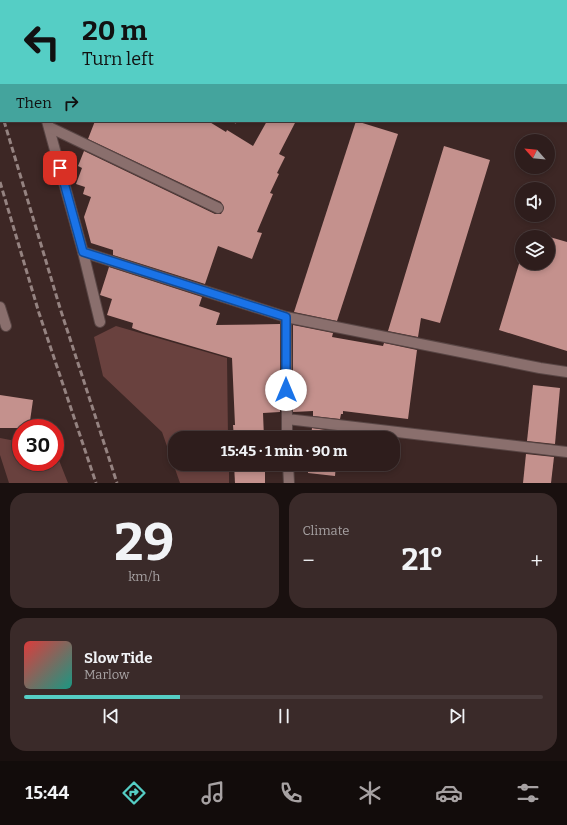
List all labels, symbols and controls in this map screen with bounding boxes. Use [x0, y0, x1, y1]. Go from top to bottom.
text: 20 m [82, 14, 147, 47]
icon: left [16, 16, 68, 68]
text: Turn left [82, 48, 154, 70]
icon: right [60, 92, 82, 114]
text: Then [16, 94, 52, 112]
north arrow [515, 134, 555, 174]
map controls [515, 134, 555, 270]
pin [43, 151, 77, 185]
icon: arrive [49, 157, 71, 179]
button: sound [515, 182, 555, 222]
button: layers [515, 230, 555, 270]
position arrow [265, 369, 307, 411]
speed limit sign: 30 [12, 419, 64, 471]
text: 15:45 · 1 min · 90 m [221, 442, 347, 460]
text: 29 [114, 511, 174, 574]
text: Climate [303, 523, 349, 538]
text: 21° [402, 542, 443, 578]
text: − [303, 547, 315, 574]
text: + [530, 547, 543, 574]
text: km/h [128, 569, 160, 584]
text: Slow Tide [84, 649, 152, 667]
text: Marlow [84, 667, 129, 682]
icon: previous [100, 705, 122, 727]
icon: pause [273, 705, 295, 727]
icon: next [446, 705, 468, 727]
icon: directions [120, 779, 148, 807]
icon: music [199, 779, 227, 807]
icon: phone [277, 779, 305, 807]
icon: climate [356, 779, 384, 807]
icon: car [435, 779, 463, 807]
icon: filters [514, 779, 542, 807]
text: 15:44 [25, 782, 69, 804]

